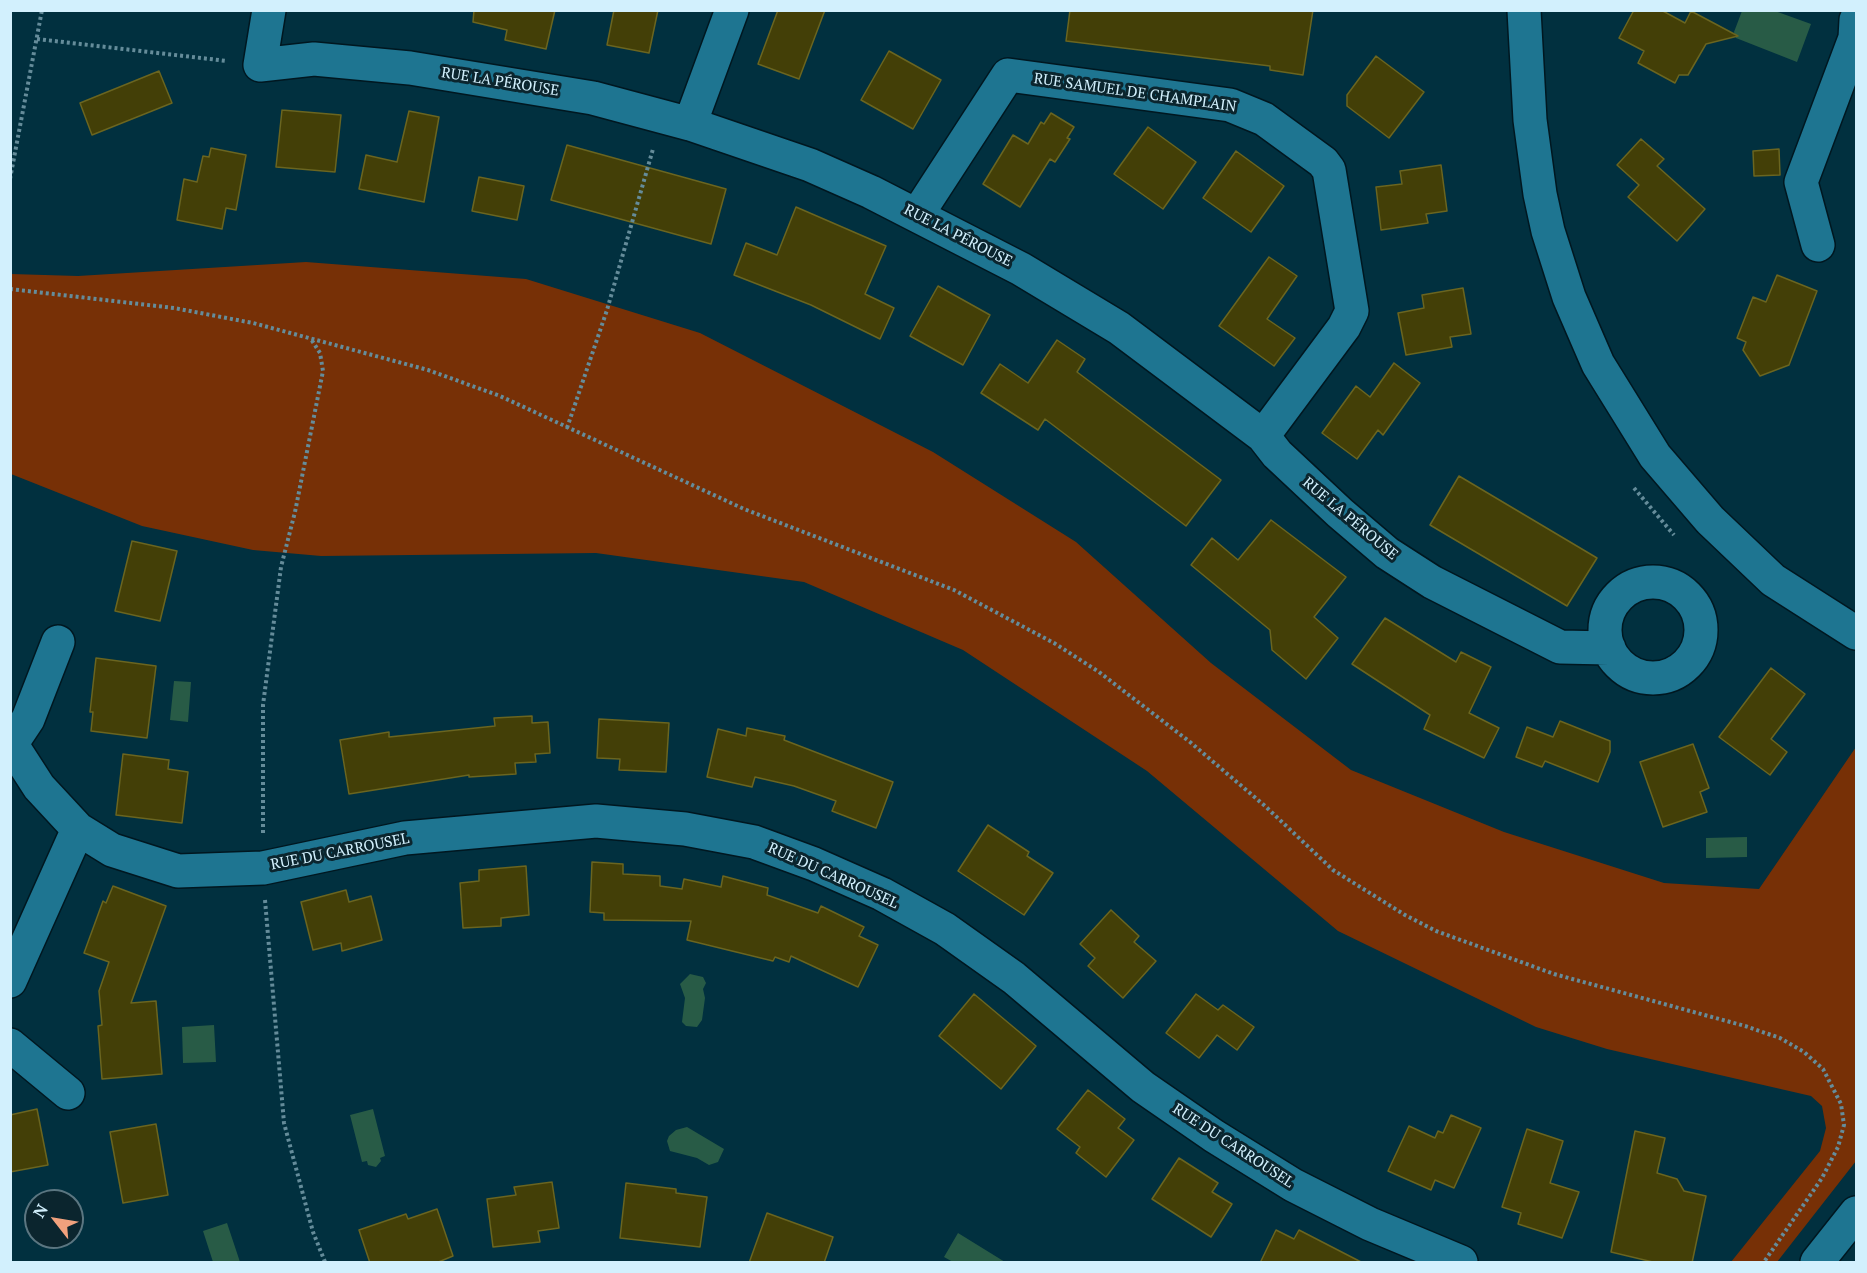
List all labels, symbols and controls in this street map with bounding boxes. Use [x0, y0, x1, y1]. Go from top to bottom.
street label: RUE LA PÉROUSE [440, 64, 560, 100]
street label: RUE SAMUEL DE CHAMPLAIN [1032, 70, 1238, 116]
street label: RUE LA PÉROUSE [901, 201, 1015, 271]
street label: RUE LA PÉROUSE [1299, 474, 1401, 564]
street label: RUE DU CARROUSEL [269, 830, 411, 874]
street label: RUE DU CARROUSEL [765, 839, 901, 913]
street label: RUE DU CARROUSEL [1169, 1100, 1297, 1192]
north arrow [24, 1189, 84, 1249]
text: N [28, 1200, 53, 1222]

